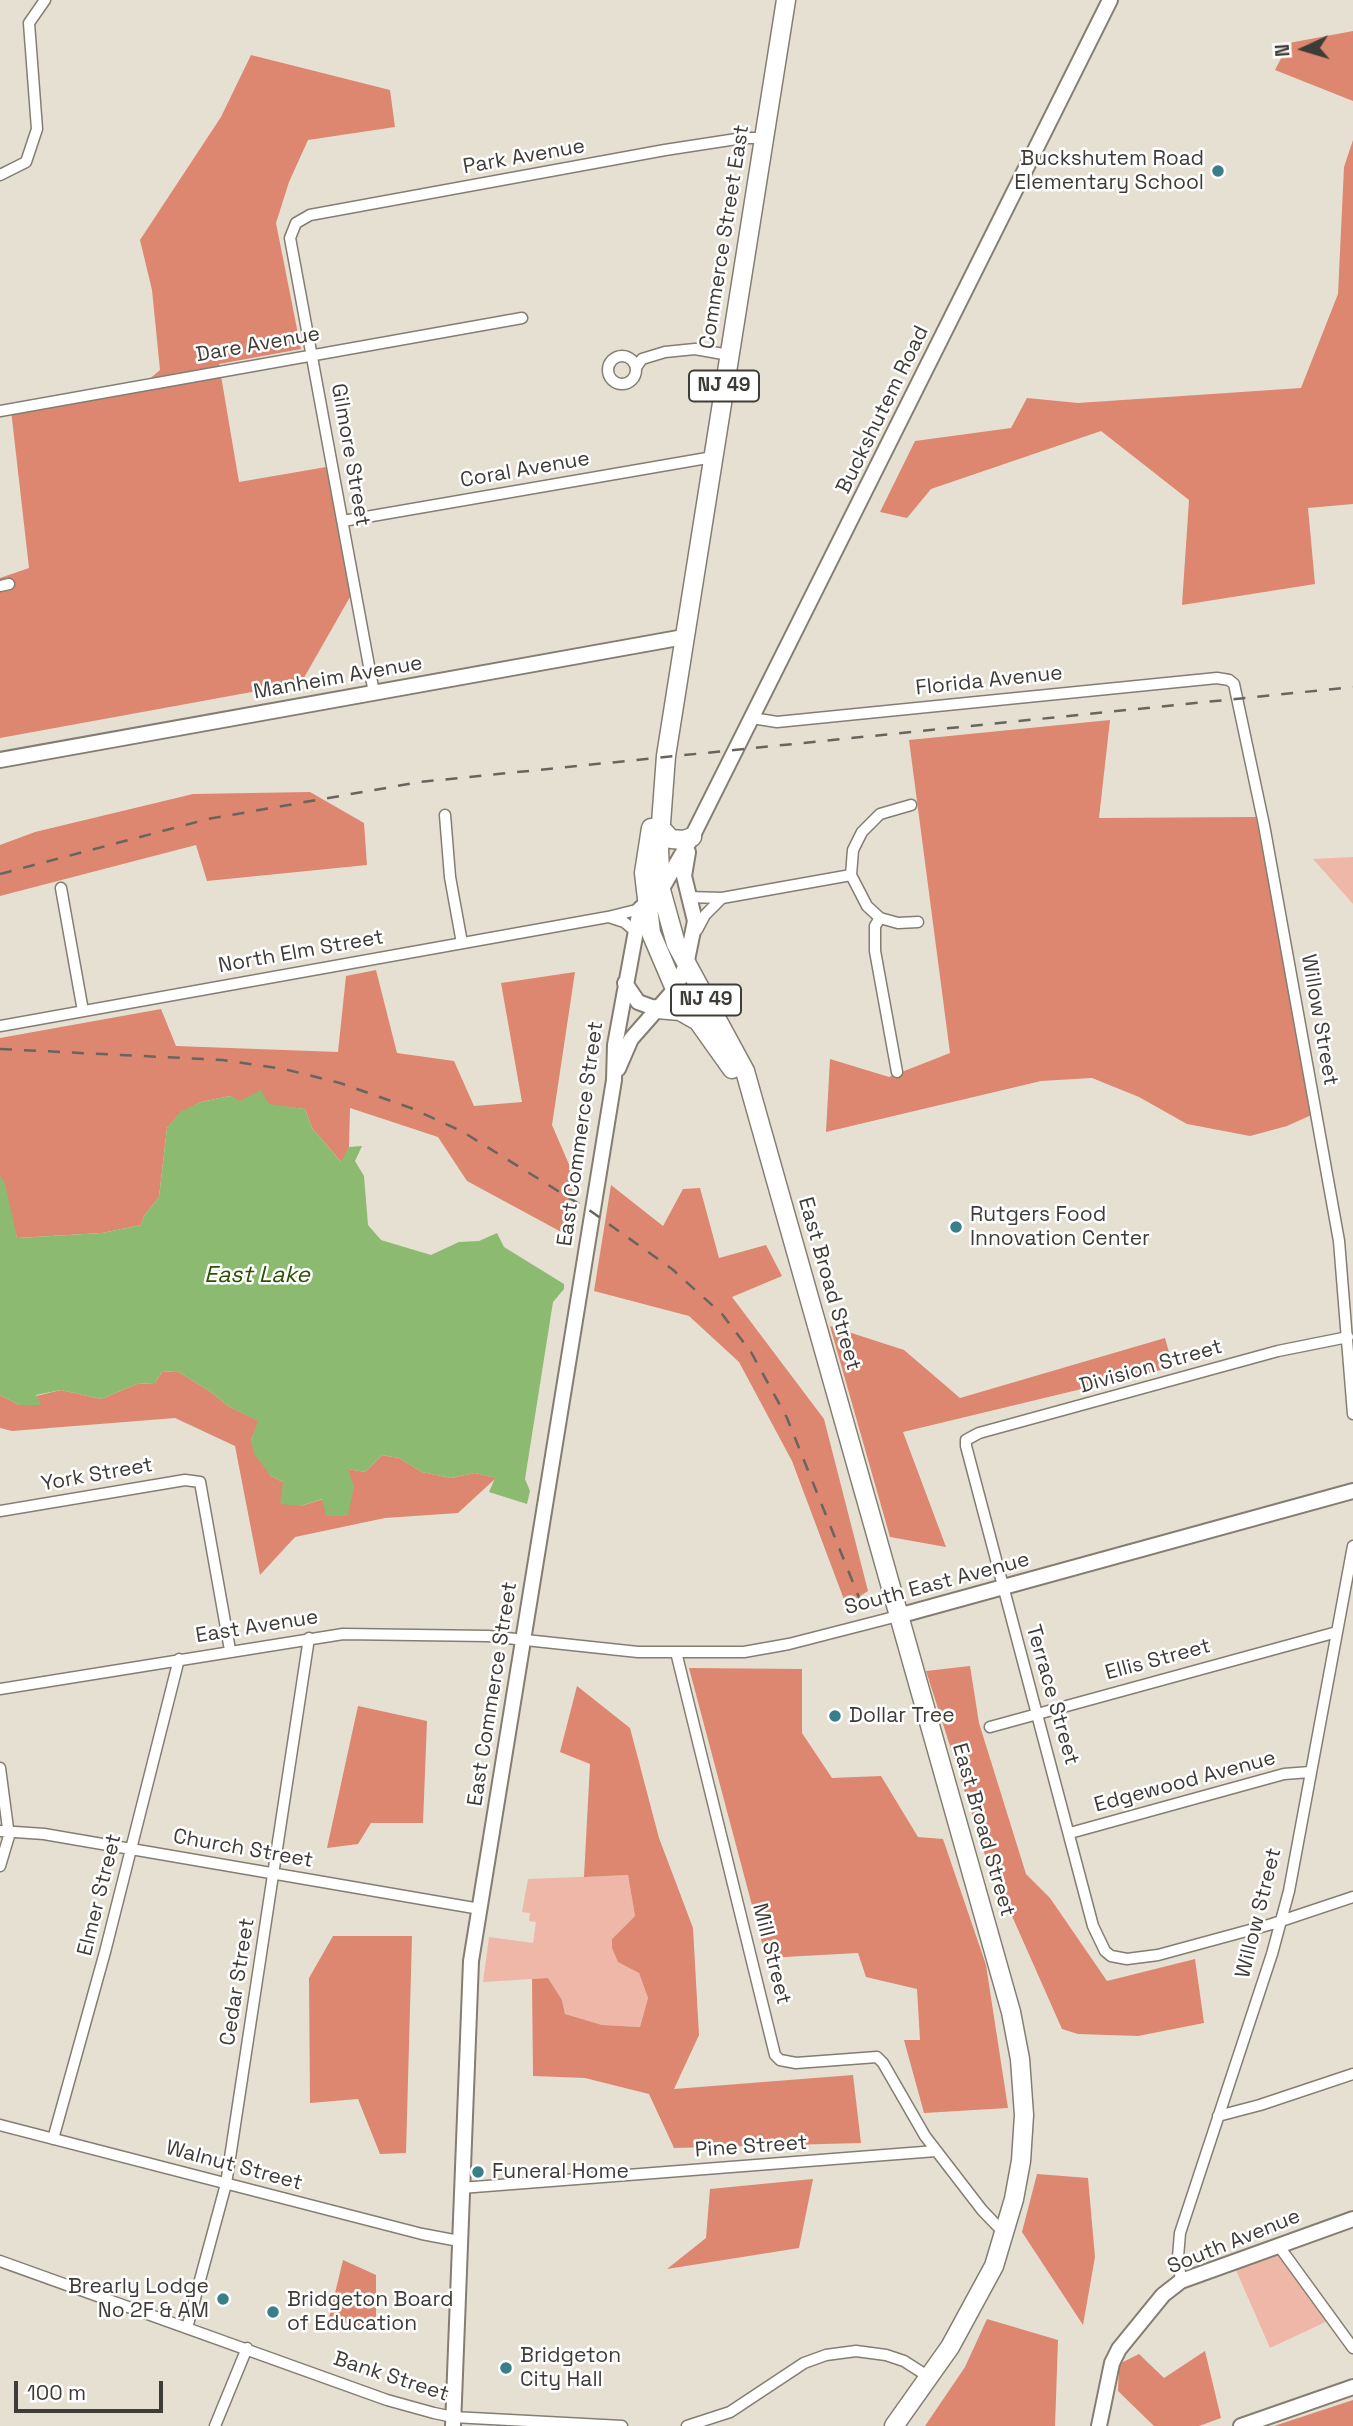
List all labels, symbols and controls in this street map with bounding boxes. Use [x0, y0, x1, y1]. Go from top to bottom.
north arrow [1269, 14, 1339, 84]
text: N [1270, 43, 1295, 58]
street label: Commerce Street East [695, 123, 755, 351]
street label: Park Avenue [461, 134, 587, 180]
place label: Buckshutem Road Elementary School [1014, 146, 1204, 196]
marker: Buckshutem Road Elementary School [1210, 163, 1226, 179]
street label: Dare Avenue [194, 322, 322, 368]
street label: Buckshutem Road [831, 322, 935, 498]
road number: NJ 49 [689, 370, 759, 402]
street label: Gilmore Street [325, 382, 375, 528]
street label: Coral Avenue [458, 446, 592, 494]
street label: Manheim Avenue [252, 651, 424, 705]
street label: Florida Avenue [914, 661, 1064, 701]
street label: North Elm Street [216, 925, 386, 979]
street label: Willow Street [1295, 952, 1343, 1088]
road number: NJ 49 [671, 984, 741, 1016]
street label: East Commerce Street [553, 1020, 609, 1248]
street label: East Broad Street [792, 1194, 866, 1374]
place label: Rutgers Food Innovation Center [970, 1202, 1150, 1252]
marker: Rutgers Food Innovation Center [948, 1219, 964, 1235]
water label: East Lake [204, 1262, 310, 1290]
street label: Division Street [1077, 1335, 1225, 1399]
street label: York Street [39, 1453, 155, 1497]
street label: South East Avenue [842, 1547, 1032, 1621]
street label: East Commerce Street [463, 1580, 523, 1808]
street label: East Avenue [194, 1605, 320, 1649]
street label: Terrace Street [1020, 1622, 1084, 1768]
street label: Ellis Street [1103, 1634, 1213, 1686]
place label: Dollar Tree [849, 1703, 955, 1729]
marker: Dollar Tree [827, 1708, 843, 1724]
street label: East Broad Street [946, 1740, 1020, 1920]
street label: Edgewood Avenue [1092, 1746, 1278, 1818]
street label: Church Street [171, 1824, 315, 1874]
street label: Elmer Street [73, 1831, 127, 1959]
street label: Willow Street [1231, 1845, 1287, 1981]
street label: Mill Street [746, 1901, 796, 2007]
street label: Cedar Street [215, 1916, 261, 2048]
street label: Pine Street [694, 2131, 808, 2163]
street label: Walnut Street [163, 2136, 305, 2196]
place label: Funeral Home [492, 2159, 629, 2185]
marker: Funeral Home [470, 2164, 486, 2180]
street label: South Avenue [1164, 2204, 1304, 2280]
place label: Brearly Lodge No 2F & AM [68, 2274, 209, 2324]
place label: Bridgeton Board of Education [287, 2287, 453, 2337]
marker: Brearly Lodge No 2F & AM [215, 2291, 231, 2307]
marker: Bridgeton Board of Education [265, 2304, 281, 2320]
place label: Bridgeton City Hall [520, 2343, 621, 2393]
street label: Bank Street [330, 2347, 452, 2407]
marker: Bridgeton City Hall [498, 2360, 514, 2376]
scale bar [18, 2366, 166, 2410]
text: 100 m [27, 2379, 86, 2406]

